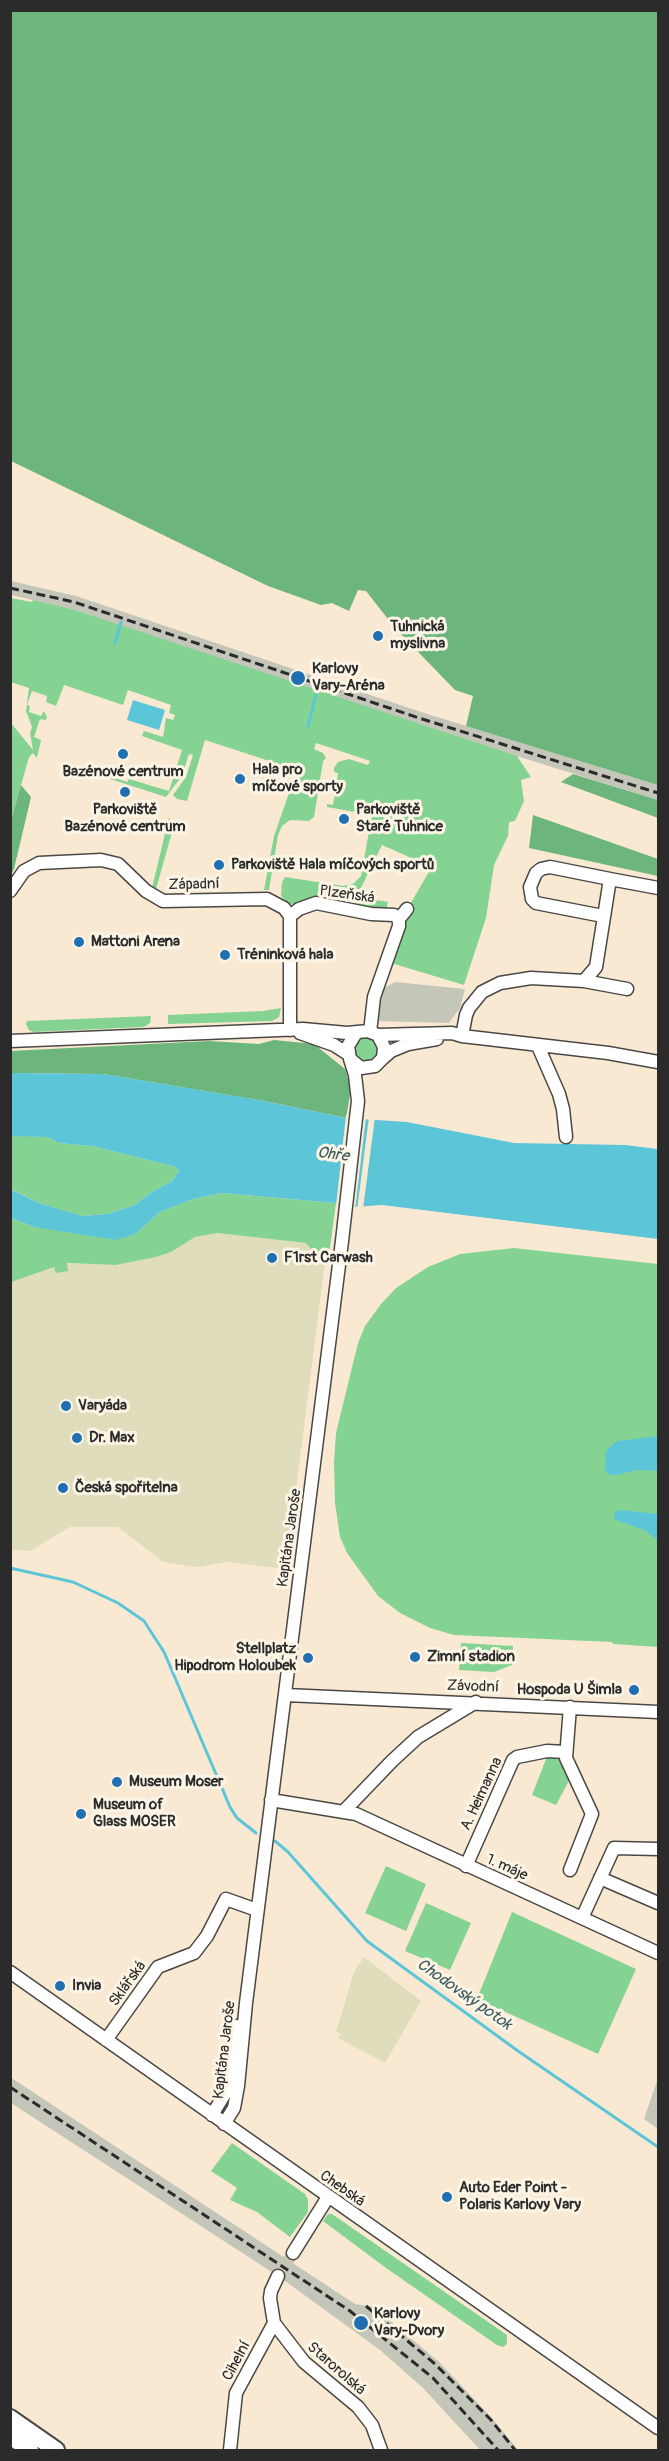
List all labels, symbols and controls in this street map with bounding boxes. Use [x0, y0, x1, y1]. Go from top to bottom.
place label: Tuhnická myslivna [390, 618, 445, 653]
marker: Tuhnická myslivna [371, 629, 385, 643]
place label: Karlovy Vary-Aréna [312, 660, 385, 695]
marker: Karlovy Vary-Aréna [289, 669, 307, 687]
marker: Bazénové centrum [116, 747, 130, 761]
place label: Hala pro míčové sporty [252, 761, 343, 796]
place label: Bazénové centrum [63, 763, 183, 781]
marker: Hala pro míčové sporty [233, 772, 247, 786]
marker: Parkoviště Bazénové centrum [118, 785, 132, 799]
place label: Parkoviště Bazénové centrum [65, 801, 185, 836]
place label: Parkoviště Staré Tuhnice [356, 801, 443, 836]
marker: Parkoviště Staré Tuhnice [337, 812, 351, 826]
place label: Parkoviště Hala míčových sportů [231, 856, 434, 874]
marker: Parkoviště Hala míčových sportů [212, 858, 226, 872]
street label: Západní [168, 876, 220, 894]
street label: Plzeňská [318, 882, 376, 908]
place label: Mattoni Arena [91, 933, 180, 951]
marker: Mattoni Arena [72, 935, 86, 949]
place label: Tréninková hala [237, 946, 334, 964]
marker: Tréninková hala [218, 948, 232, 962]
water label: Ohře [316, 1144, 350, 1166]
place label: F1rst Carwash [284, 1249, 373, 1267]
marker: F1rst Carwash [265, 1251, 279, 1265]
place label: Varyáda [78, 1397, 127, 1415]
marker: Varyáda [59, 1399, 73, 1413]
place label: Dr. Max [89, 1429, 135, 1447]
marker: Dr. Max [70, 1431, 84, 1445]
place label: Česká spořitelna [75, 1479, 178, 1497]
marker: Česká spořitelna [56, 1481, 70, 1495]
street label: Kapitána Jaroše [274, 1488, 306, 1588]
place label: Stellplatz Hipodrom Holoubek [174, 1640, 296, 1675]
place label: Zimní stadion [427, 1648, 515, 1666]
marker: Zimní stadion [408, 1650, 422, 1664]
marker: Stellplatz Hipodrom Holoubek [301, 1651, 315, 1665]
street label: Závodní [447, 1677, 499, 1697]
place label: Hospoda U Šimla [517, 1681, 622, 1699]
marker: Hospoda U Šimla [627, 1683, 641, 1697]
street label: A. Heimanna [457, 1755, 507, 1833]
place label: Museum Moser [129, 1773, 223, 1791]
marker: Museum Moser [110, 1775, 124, 1789]
place label: Museum of Glass MOSER [93, 1796, 176, 1831]
marker: Museum of Glass MOSER [74, 1807, 88, 1821]
street label: 1. máje [483, 1851, 531, 1885]
water label: Chodovský potok [413, 1955, 515, 2035]
street label: Sklářská [106, 1958, 150, 2010]
place label: Invia [72, 1977, 101, 1995]
marker: Invia [53, 1979, 67, 1993]
street label: Kapitána Jaroše [210, 2000, 240, 2100]
street label: Chebská [316, 2167, 368, 2211]
place label: Auto Eder Point - Polaris Karlovy Vary [459, 2179, 581, 2214]
marker: Auto Eder Point - Polaris Karlovy Vary [440, 2190, 454, 2204]
place label: Karlovy Vary-Dvory [374, 2305, 444, 2340]
marker: Karlovy Vary-Dvory [352, 2314, 370, 2332]
street label: Cihelní [219, 2338, 255, 2384]
street label: Starorolská [303, 2339, 369, 2399]

